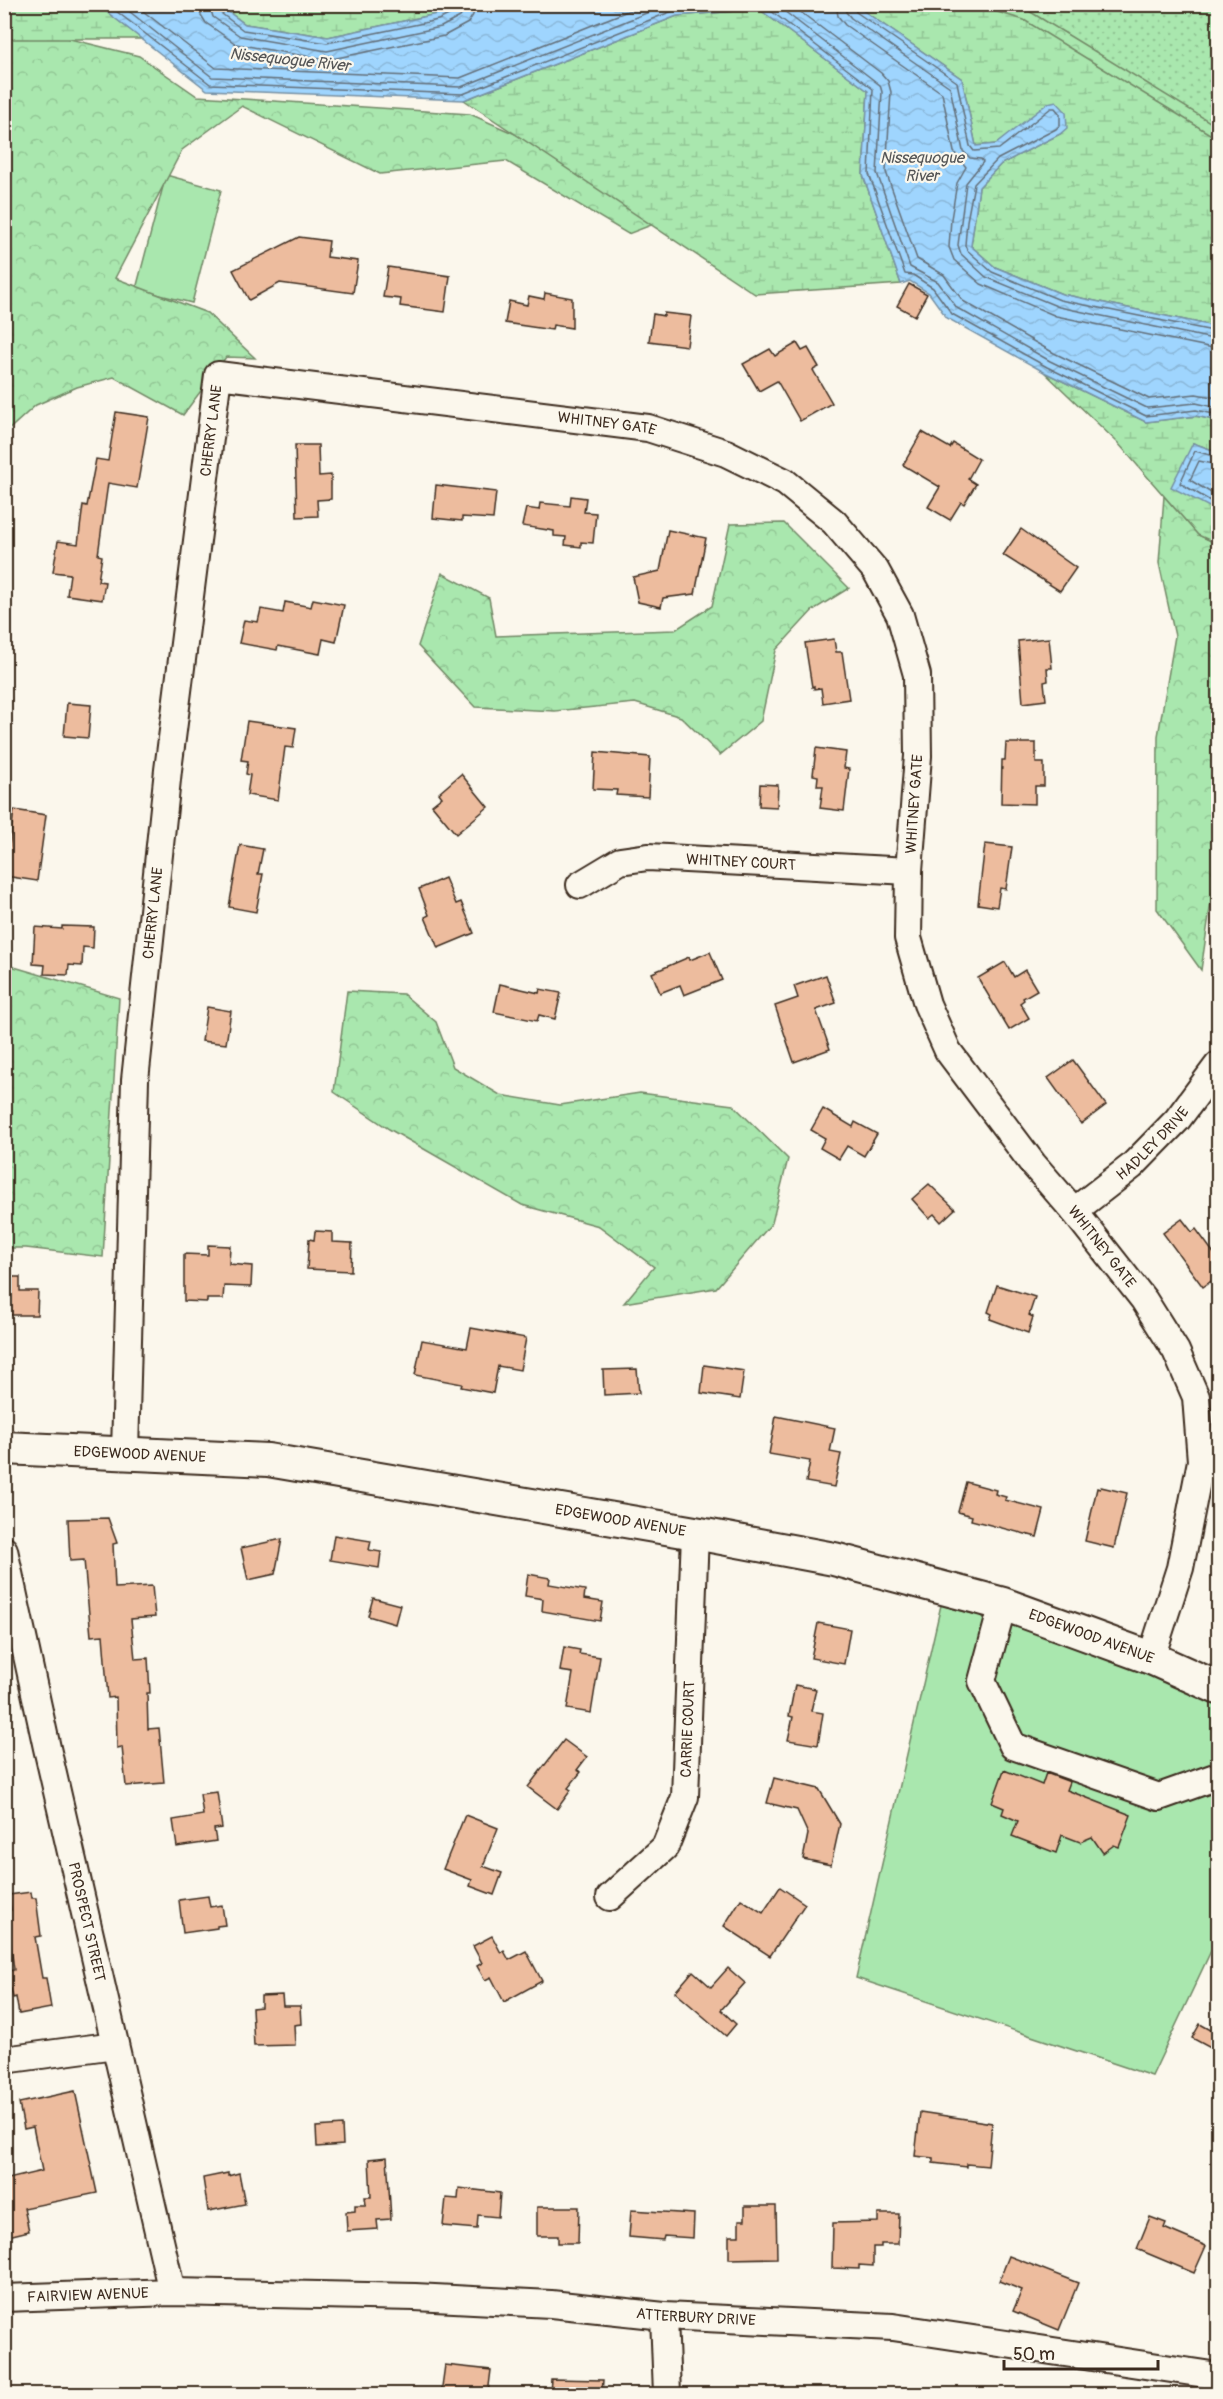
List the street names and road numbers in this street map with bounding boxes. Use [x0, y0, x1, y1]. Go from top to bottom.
street label: CHERRY LANE [196, 384, 227, 478]
street label: WHITNEY GATE [556, 408, 659, 440]
street label: WHITNEY GATE [902, 754, 927, 854]
street label: WHITNEY COURT [686, 850, 796, 875]
street label: CHERRY LANE [139, 866, 168, 960]
street label: HADLEY DRIVE [1113, 1103, 1194, 1185]
street label: WHITNEY GATE [1064, 1202, 1140, 1292]
street label: EDGEWOOD AVENUE [73, 1442, 207, 1467]
street label: EDGEWOOD AVENUE [554, 1500, 688, 1541]
street label: EDGEWOOD AVENUE [1026, 1605, 1157, 1668]
street label: CARRIE COURT [677, 1681, 699, 1778]
street label: PROSPECT STREET [64, 1860, 109, 1984]
street label: FAIRVIEW AVENUE [27, 2284, 149, 2307]
street label: ATTERBURY DRIVE [635, 2304, 757, 2330]

